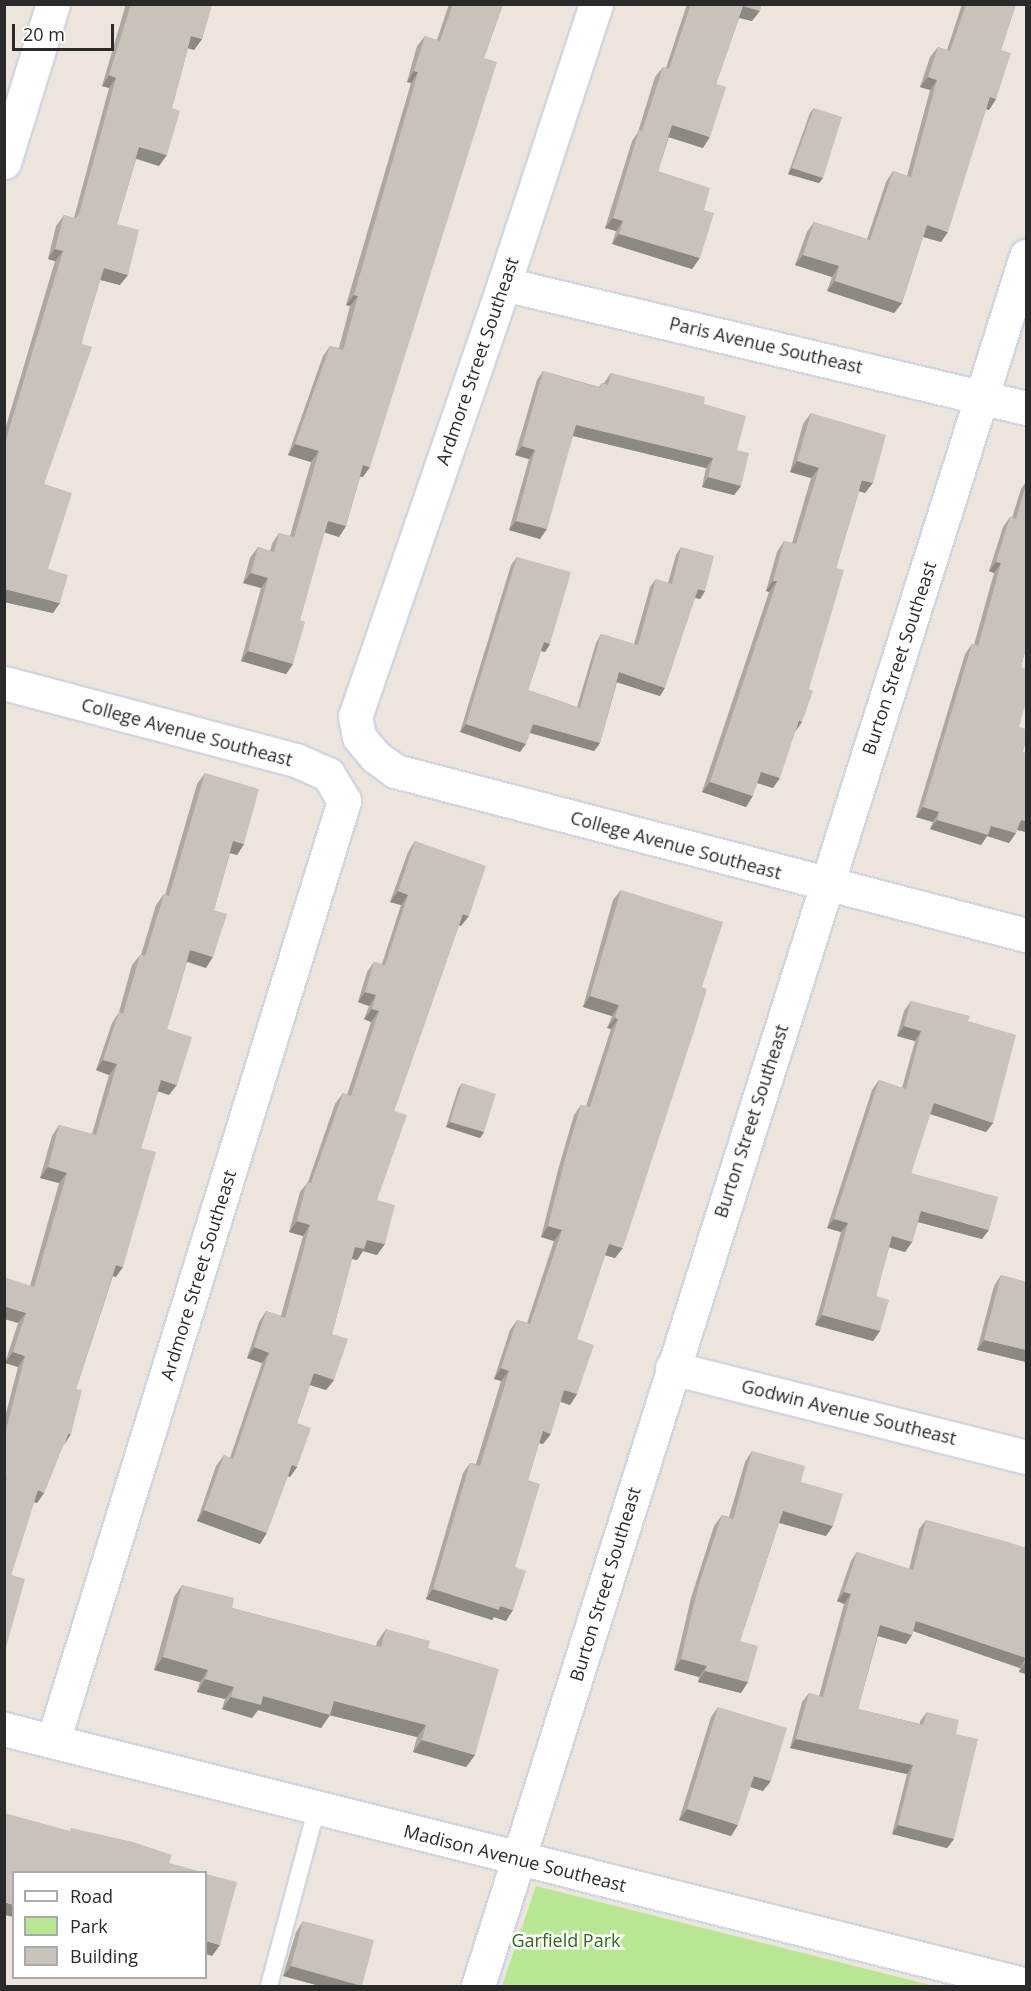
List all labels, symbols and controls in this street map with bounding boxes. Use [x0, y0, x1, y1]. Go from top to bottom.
scale bar [15, 12, 117, 50]
text: 20 m [23, 22, 65, 46]
street label: Ardmore Street Southeast [431, 254, 523, 468]
street label: Paris Avenue Southeast [667, 312, 865, 378]
street label: Burton Street Southeast [857, 558, 941, 758]
street label: College Avenue Southeast [79, 693, 295, 771]
street label: College Avenue Southeast [568, 806, 784, 884]
street label: Burton Street Southeast [709, 1021, 793, 1221]
street label: Ardmore Street Southeast [156, 1167, 240, 1383]
street label: Godwin Avenue Southeast [739, 1375, 959, 1449]
street label: Burton Street Southeast [565, 1484, 645, 1684]
street label: Madison Avenue Southeast [402, 1820, 628, 1896]
legend [12, 1871, 207, 1979]
text: Road [70, 1884, 113, 1908]
text: Park [70, 1914, 108, 1938]
park label: Garfield Park [511, 1929, 621, 1951]
text: Building [70, 1944, 138, 1968]

